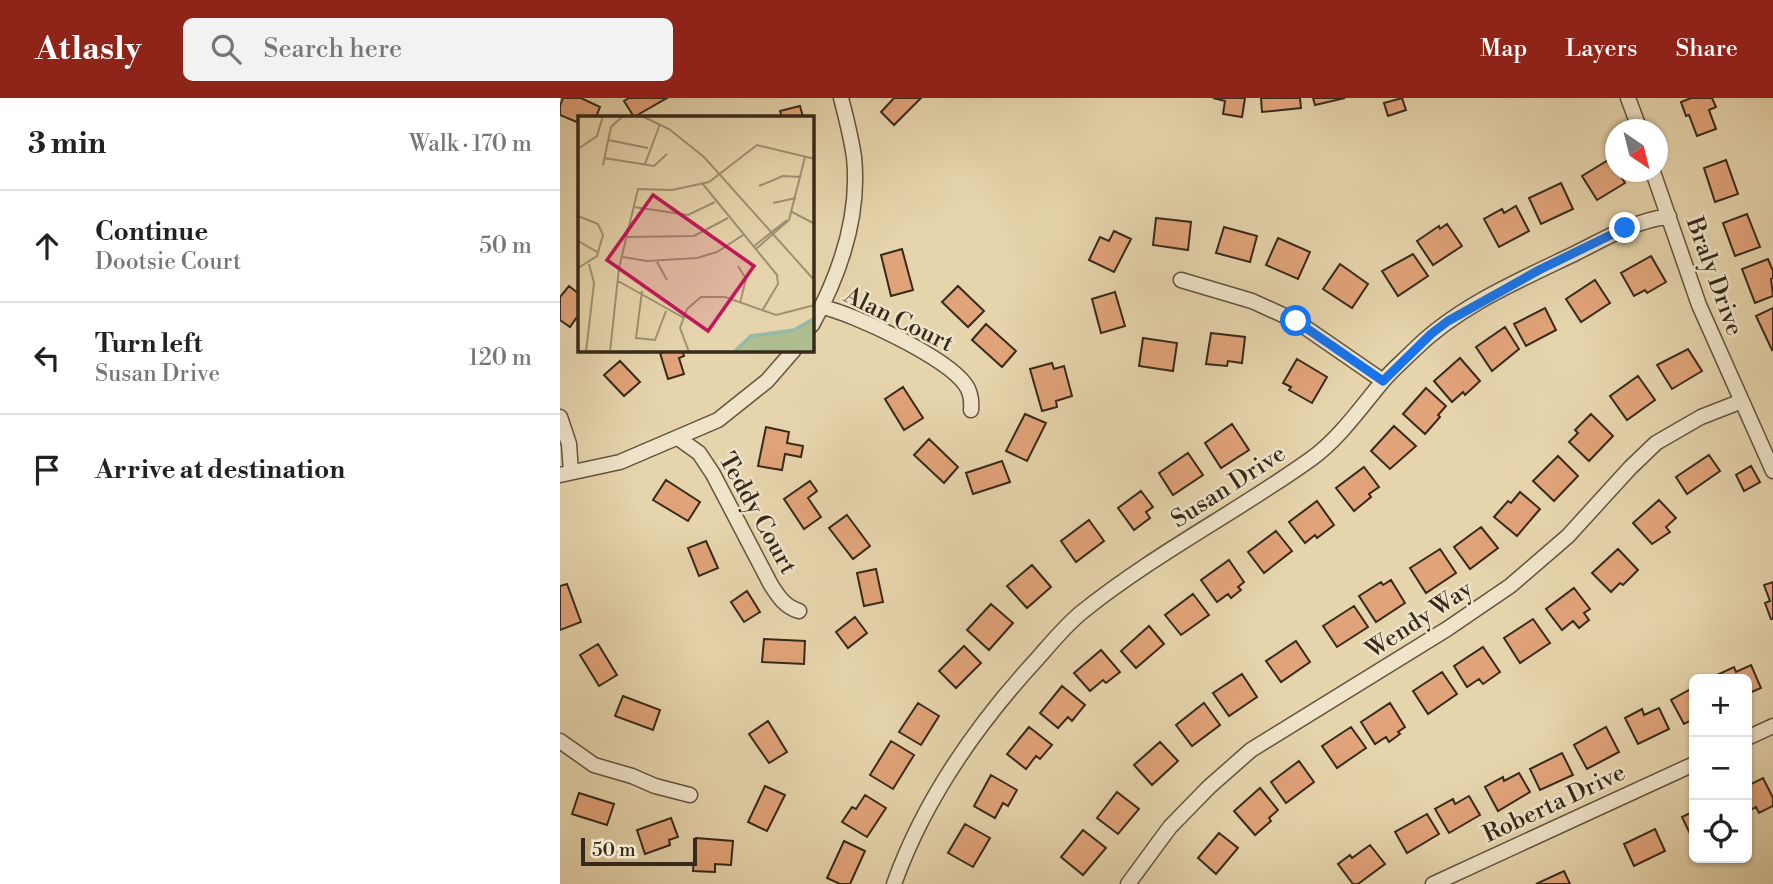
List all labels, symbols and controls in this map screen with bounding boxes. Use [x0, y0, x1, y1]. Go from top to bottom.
search box [183, 18, 673, 81]
text: Atlasly [35, 29, 141, 70]
icon: search [207, 30, 245, 68]
text: Search here [263, 33, 402, 65]
text: Map [1480, 34, 1527, 64]
text: Layers [1565, 34, 1637, 64]
text: Share [1675, 34, 1738, 64]
inset map [578, 116, 814, 352]
north arrow [1605, 119, 1668, 182]
text: 3 min [28, 125, 106, 163]
text: Walk · 170 m [409, 130, 532, 158]
route end [1609, 212, 1640, 243]
street label: Braly Drive [1678, 212, 1749, 340]
text: Continue [95, 216, 208, 248]
icon: ahead [28, 227, 66, 265]
text: 50 m [479, 232, 532, 260]
text: Dootsie Court [95, 248, 241, 276]
street label: Alan Court [838, 280, 959, 359]
route start [1280, 305, 1311, 336]
text: Turn left [95, 328, 203, 360]
icon: left [28, 339, 66, 377]
text: 120 m [468, 344, 532, 372]
text: Susan Drive [95, 360, 220, 388]
street label: Susan Drive [1166, 439, 1291, 535]
street label: Teddy Court [711, 448, 803, 580]
icon: arrive [28, 451, 66, 489]
text: Arrive at destination [95, 454, 345, 486]
street label: Wendy Way [1360, 574, 1479, 666]
map controls [1689, 674, 1752, 863]
button: + [1689, 674, 1752, 737]
button: − [1689, 737, 1752, 800]
street label: Roberta Drive [1478, 758, 1630, 850]
button: locate [1689, 800, 1752, 863]
scale bar [581, 835, 696, 867]
text: 50 m [592, 838, 636, 862]

